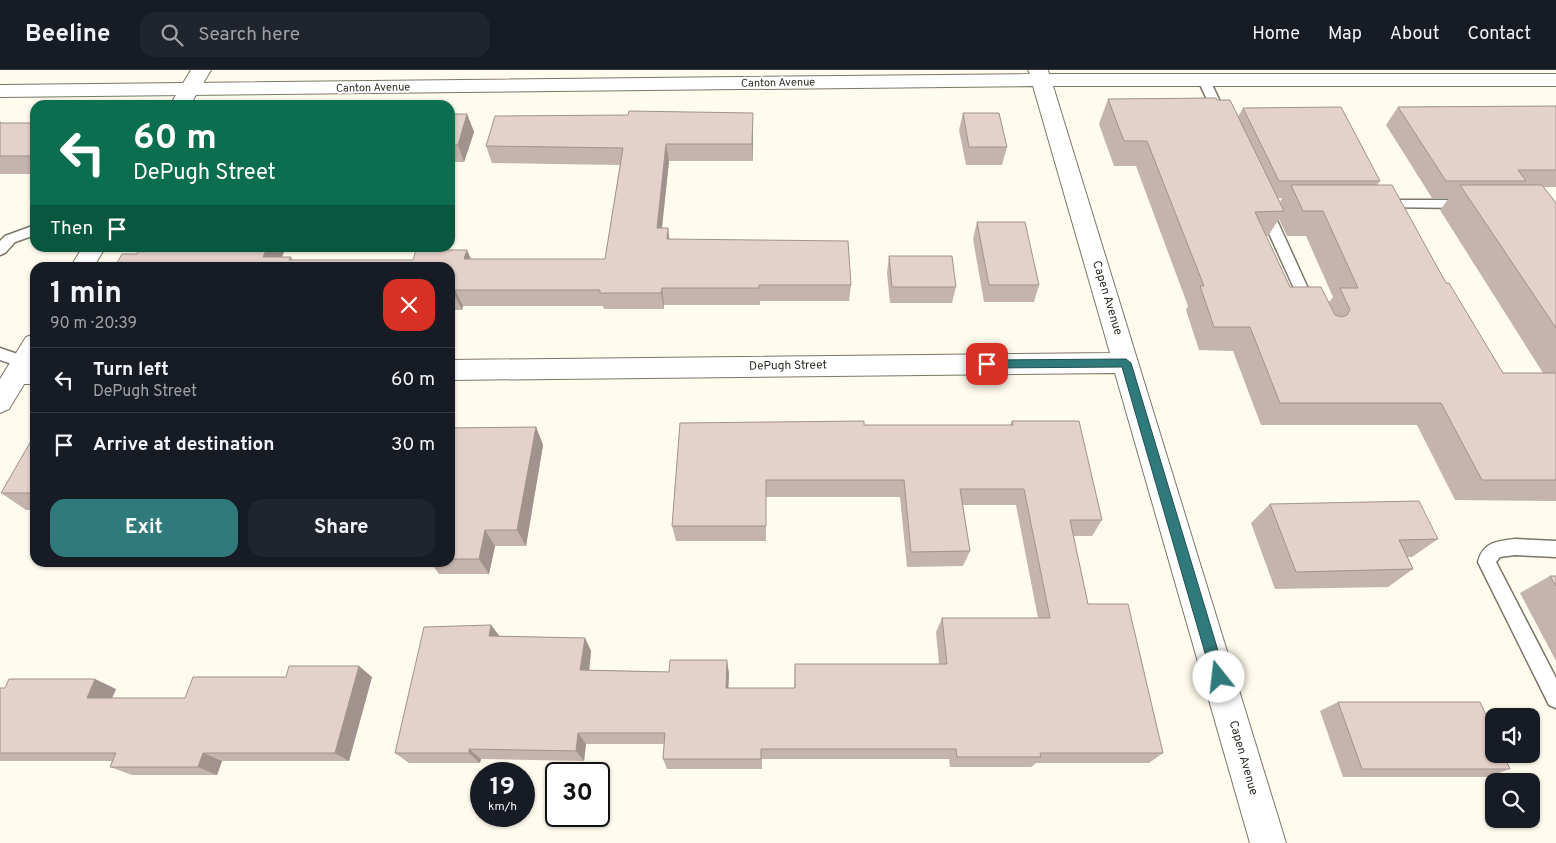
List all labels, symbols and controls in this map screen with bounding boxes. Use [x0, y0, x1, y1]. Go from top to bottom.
search box [140, 12, 490, 57]
text: Beeline [25, 20, 110, 50]
icon: search [158, 21, 186, 49]
text: Search here [198, 23, 300, 47]
text: Home [1252, 23, 1300, 46]
text: Map [1328, 23, 1362, 46]
text: About [1390, 23, 1439, 46]
text: Contact [1467, 23, 1531, 46]
street label: Canton Avenue [741, 75, 815, 91]
street label: Canton Avenue [336, 80, 410, 96]
text: 60 m [133, 117, 217, 161]
icon: left [50, 120, 115, 185]
text: DePugh Street [133, 160, 276, 187]
icon: arrive [103, 215, 131, 243]
text: Then [50, 217, 93, 241]
street label: Capen Avenue [1088, 259, 1126, 337]
text: 1 min [50, 276, 122, 313]
button: close [383, 279, 435, 331]
text: 90 m · 20:39 [50, 314, 137, 334]
pin [966, 343, 1008, 385]
icon: arrive [973, 350, 1001, 378]
street label: DePugh Street [749, 357, 827, 375]
text: Turn left [93, 358, 169, 382]
icon: left [50, 366, 78, 394]
text: 60 m [391, 368, 435, 392]
text: DePugh Street [93, 382, 197, 402]
icon: arrive [50, 431, 78, 459]
text: Arrive at destination [93, 433, 274, 457]
text: 30 m [391, 433, 435, 457]
button: Exit [50, 499, 238, 557]
button: Share [248, 499, 435, 557]
position arrow [1192, 650, 1244, 702]
map controls [1485, 708, 1540, 828]
button: sound [1485, 708, 1540, 763]
street label: Capen Avenue [1225, 719, 1261, 797]
speed limit sign: 30 [545, 762, 610, 827]
text: 19 [490, 772, 515, 804]
button: search [1485, 773, 1540, 828]
text: km/h [488, 799, 517, 815]

